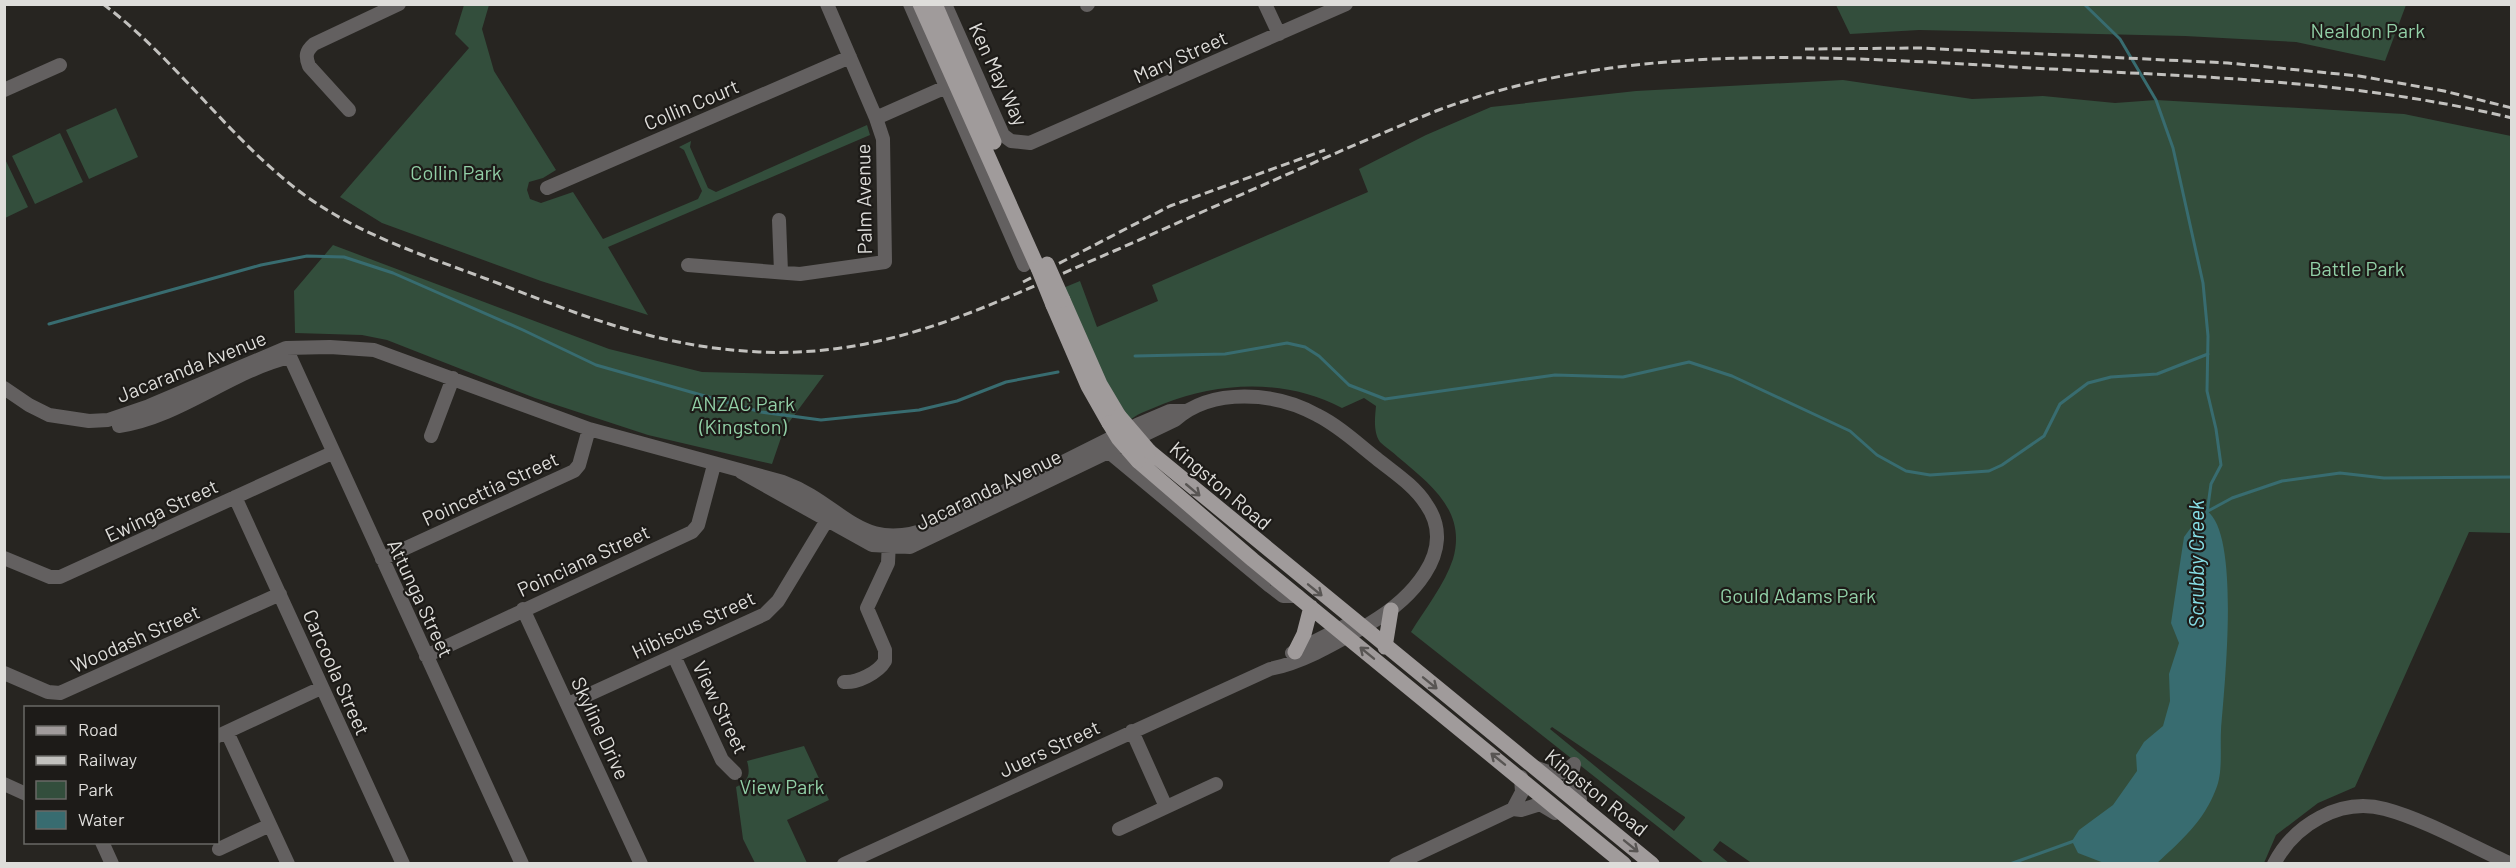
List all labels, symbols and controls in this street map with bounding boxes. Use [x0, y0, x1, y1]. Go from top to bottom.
park label: Nealdon Park [2311, 18, 2425, 42]
street label: Ken May Way [965, 19, 1033, 129]
street label: Mary Street [1129, 25, 1231, 87]
street label: Collin Court [640, 73, 742, 135]
street label: Palm Avenue [850, 143, 876, 255]
park label: Collin Park [410, 160, 502, 184]
park label: Battle Park [2309, 256, 2405, 280]
street label: Jacaranda Avenue [113, 325, 269, 407]
park label: ANZAC Park (Kingston) [691, 391, 795, 438]
street label: Kingston Road [1165, 436, 1277, 534]
street label: Jacaranda Avenue [911, 443, 1065, 535]
street label: Poincettia Street [418, 446, 562, 530]
street label: Ewinga Street [101, 473, 221, 547]
one-way arrow [1185, 483, 1200, 497]
water label: Scrubby Creek [2183, 499, 2208, 628]
street label: Poinciana Street [513, 519, 653, 601]
street label: Attunga Street [383, 535, 459, 661]
one-way arrow [1307, 583, 1323, 596]
park label: Gould Adams Park [1720, 583, 1876, 607]
street label: Hibiscus Street [628, 585, 758, 663]
street label: Woodash Street [67, 599, 203, 677]
street label: Carcoola Street [299, 605, 375, 739]
one-way arrow [1359, 646, 1375, 659]
street label: View Street [688, 657, 754, 757]
street label: Skyline Drive [567, 673, 635, 783]
one-way arrow [1422, 677, 1438, 690]
legend [24, 706, 219, 844]
street label: Juers Street [995, 714, 1103, 782]
text: Road [78, 718, 118, 740]
street label: Kingston Road [1541, 743, 1653, 841]
text: Railway [78, 748, 137, 770]
one-way arrow [1491, 753, 1507, 766]
park label: View Park [740, 774, 825, 798]
text: Park [78, 778, 113, 800]
text: Water [78, 808, 125, 830]
one-way arrow [1622, 840, 1638, 853]

